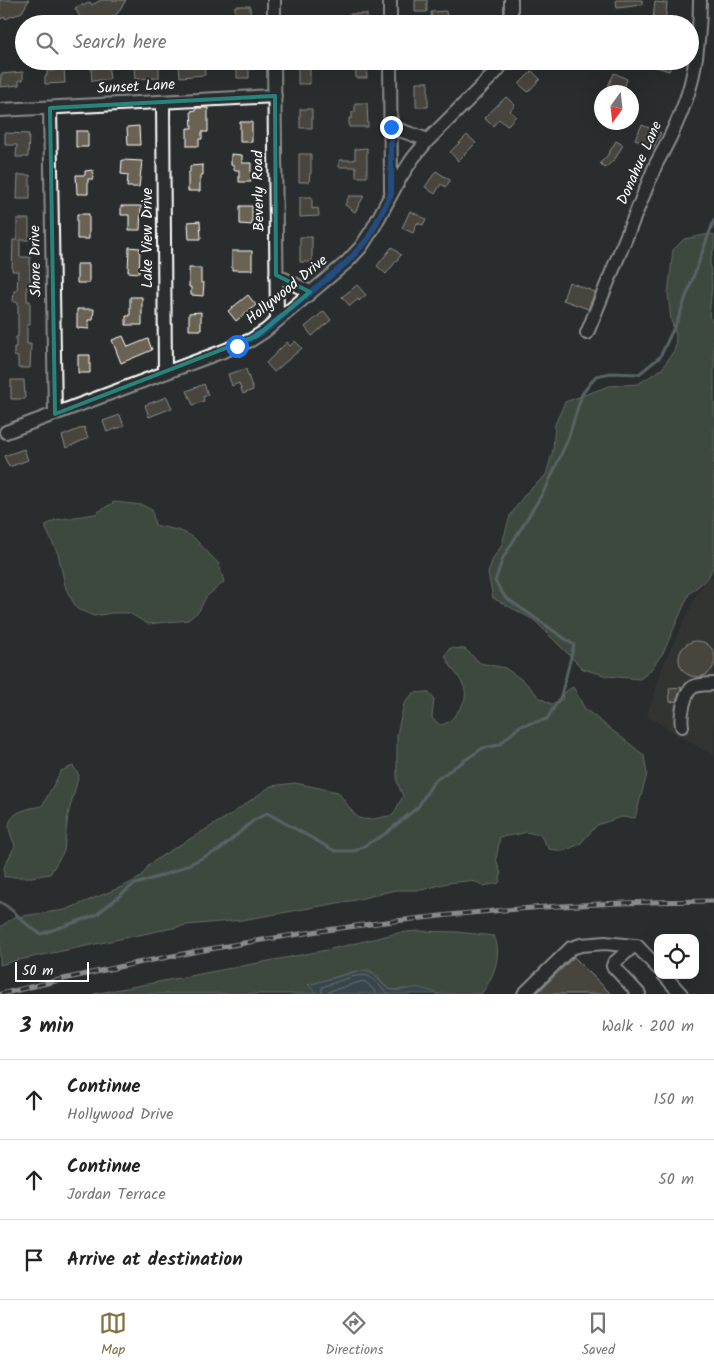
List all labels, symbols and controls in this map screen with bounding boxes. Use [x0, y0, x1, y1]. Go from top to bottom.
search box [15, 15, 699, 70]
text: Search here [73, 28, 167, 58]
icon: search [33, 29, 61, 57]
street label: Sunset Lane [96, 73, 176, 101]
north arrow [594, 85, 639, 130]
route end [380, 116, 403, 139]
street label: Donahue Lane [611, 117, 669, 209]
street label: Beverly Road [246, 150, 272, 232]
street label: Lake View Drive [136, 187, 160, 288]
street label: Shore Drive [23, 225, 49, 297]
street label: Hollywood Drive [241, 249, 333, 331]
route start [226, 335, 249, 358]
map controls [654, 934, 699, 979]
button: locate [654, 934, 699, 979]
scale bar [15, 959, 89, 982]
text: 50 m [22, 960, 53, 982]
text: 3 min [20, 1010, 74, 1043]
text: Walk · 200 m [601, 1014, 694, 1039]
text: Continue [67, 1072, 140, 1102]
icon: ahead [20, 1086, 48, 1114]
text: 150 m [653, 1087, 694, 1112]
text: Hollywood Drive [67, 1102, 173, 1127]
text: Continue [67, 1152, 140, 1182]
icon: ahead [20, 1166, 48, 1194]
text: 50 m [658, 1167, 694, 1192]
text: Jordan Terrace [67, 1182, 166, 1207]
text: Arrive at destination [67, 1245, 243, 1275]
icon: arrive [20, 1246, 48, 1274]
tab: Map [99, 1309, 127, 1361]
tab: Directions [325, 1309, 383, 1361]
tab: Saved [582, 1309, 615, 1361]

